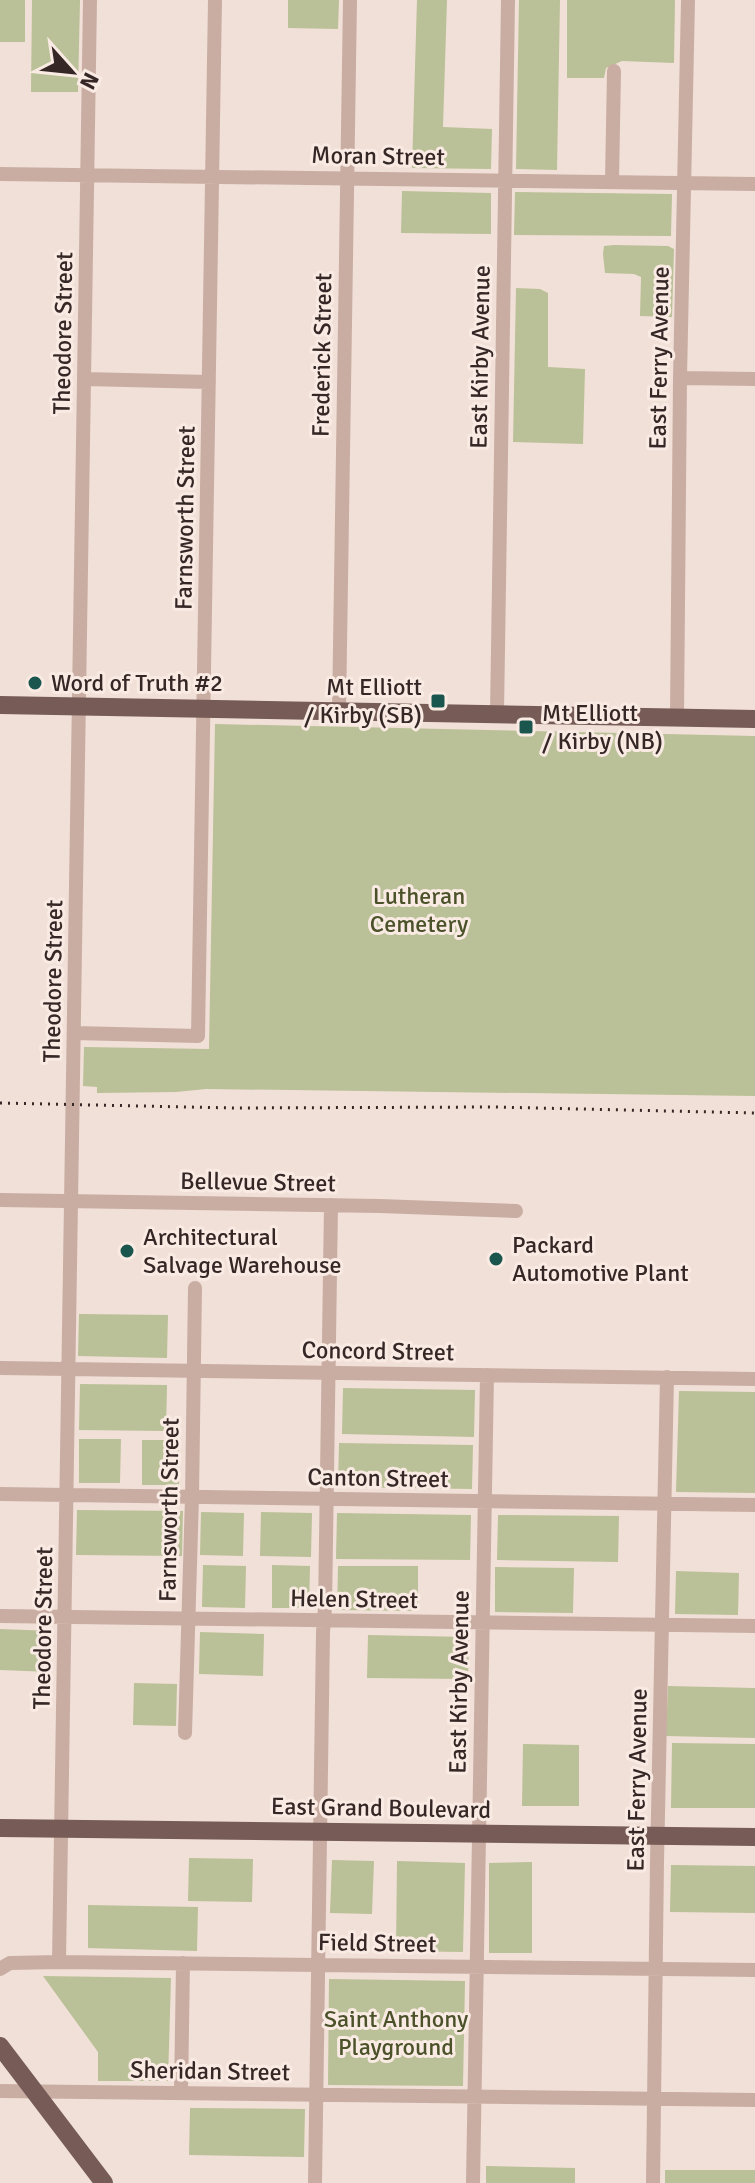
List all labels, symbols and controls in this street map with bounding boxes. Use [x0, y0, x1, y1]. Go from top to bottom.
north arrow [32, 32, 112, 112]
text: N [74, 68, 105, 94]
street label: Moran Street [311, 140, 445, 172]
street label: Theodore Street [47, 251, 79, 415]
street label: East Kirby Avenue [463, 265, 497, 449]
street label: East Ferry Avenue [642, 266, 676, 450]
street label: Frederick Street [306, 273, 338, 437]
street label: Farnsworth Street [168, 426, 202, 610]
place label: Word of Truth #2 [51, 668, 223, 698]
place label: Mt Elliott / Kirby (SB) [304, 672, 422, 730]
marker: Word of Truth #2 [26, 674, 44, 692]
marker: Mt Elliott / Kirby (SB) [429, 692, 447, 710]
place label: Mt Elliott / Kirby (NB) [542, 698, 663, 756]
marker: Mt Elliott / Kirby (NB) [517, 718, 535, 736]
park label: Lutheran Cemetery [370, 881, 468, 939]
street label: Theodore Street [37, 899, 69, 1063]
street label: Bellevue Street [180, 1166, 336, 1198]
place label: Architectural Salvage Warehouse [143, 1222, 342, 1280]
place label: Packard Automotive Plant [512, 1230, 689, 1288]
marker: Architectural Salvage Warehouse [118, 1242, 136, 1260]
marker: Packard Automotive Plant [487, 1250, 505, 1268]
street label: Concord Street [301, 1335, 455, 1367]
street label: Farnsworth Street [152, 1418, 186, 1602]
street label: Canton Street [307, 1462, 449, 1494]
street label: Theodore Street [27, 1546, 59, 1710]
street label: Helen Street [290, 1583, 418, 1615]
street label: East Kirby Avenue [442, 1590, 476, 1774]
street label: East Ferry Avenue [620, 1688, 654, 1872]
street label: East Grand Boulevard [271, 1791, 491, 1825]
street label: Field Street [318, 1927, 436, 1959]
park label: Saint Anthony Playground [324, 2004, 468, 2062]
street label: Sheridan Street [130, 2055, 290, 2087]

